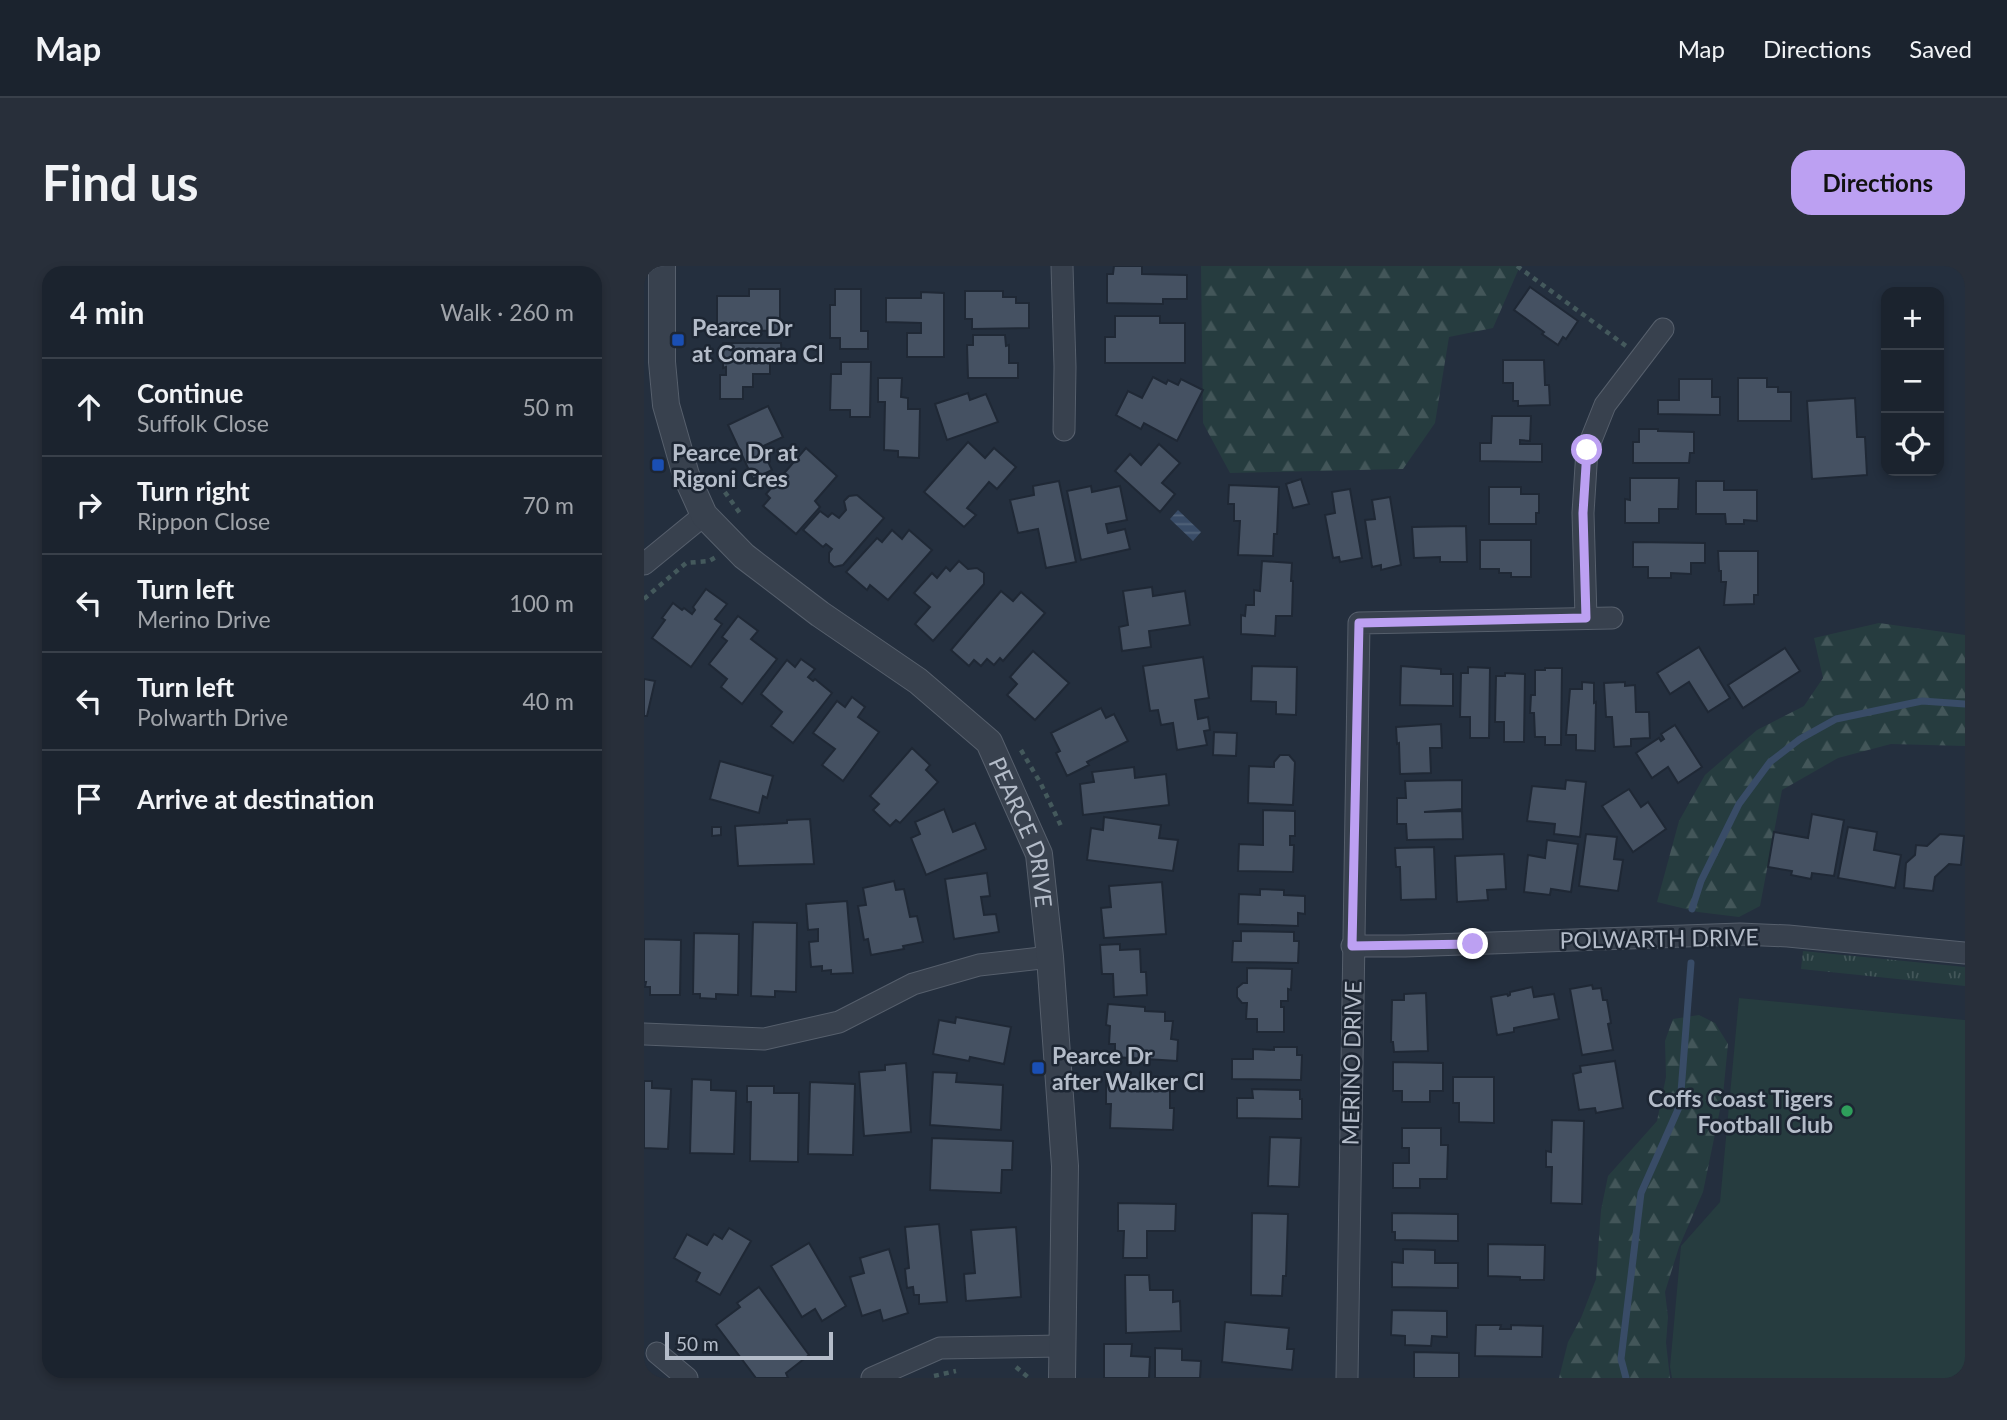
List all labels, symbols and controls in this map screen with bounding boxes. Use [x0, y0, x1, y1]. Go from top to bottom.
text: Map [35, 28, 101, 68]
text: Map [1678, 34, 1725, 63]
text: Directions [1763, 34, 1871, 63]
text: Saved [1909, 34, 1972, 63]
button: Directions [1791, 150, 1965, 215]
text: Find us [42, 153, 199, 211]
map controls [1881, 287, 1944, 476]
button: + [1881, 287, 1944, 350]
text: 4 min [70, 294, 144, 330]
text: Walk · 260 m [440, 298, 574, 326]
place label: Pearce Dr at Comara Cl [692, 313, 823, 367]
marker: Pearce Dr at Comara Cl [670, 332, 686, 348]
button: − [1881, 350, 1944, 413]
text: Continue [137, 377, 243, 409]
icon: ahead [70, 388, 108, 426]
text: 50 m [523, 393, 574, 421]
text: Suffolk Close [137, 409, 269, 437]
button: locate [1881, 413, 1944, 476]
route start [1571, 434, 1602, 465]
place label: Pearce Dr at Rigoni Cres [672, 438, 798, 492]
marker: Pearce Dr at Rigoni Cres [650, 457, 666, 473]
text: Turn right [137, 475, 250, 507]
icon: right [70, 486, 108, 524]
text: 70 m [523, 491, 574, 519]
text: Rippon Close [137, 507, 270, 535]
text: Turn left [137, 573, 234, 605]
icon: left [70, 584, 108, 622]
text: 100 m [509, 589, 574, 617]
text: Merino Drive [137, 605, 271, 633]
text: Turn left [137, 671, 234, 703]
icon: left [70, 682, 108, 720]
text: 40 m [523, 687, 574, 715]
text: Polwarth Drive [137, 703, 288, 731]
street label: PEARCE DRIVE [983, 752, 1059, 909]
icon: arrive [70, 780, 108, 818]
text: Arrive at destination [137, 783, 374, 815]
street label: POLWARTH DRIVE [1559, 922, 1759, 954]
route end [1457, 928, 1488, 959]
street label: MERINO DRIVE [1336, 980, 1366, 1146]
place label: Pearce Dr after Walker Cl [1052, 1041, 1204, 1095]
marker: Pearce Dr after Walker Cl [1030, 1060, 1046, 1076]
place label: Coffs Coast Tigers Football Club [1648, 1084, 1833, 1138]
marker: Coffs Coast Tigers Football Club [1839, 1103, 1855, 1119]
scale bar [665, 1329, 833, 1361]
text: 50 m [676, 1332, 719, 1355]

